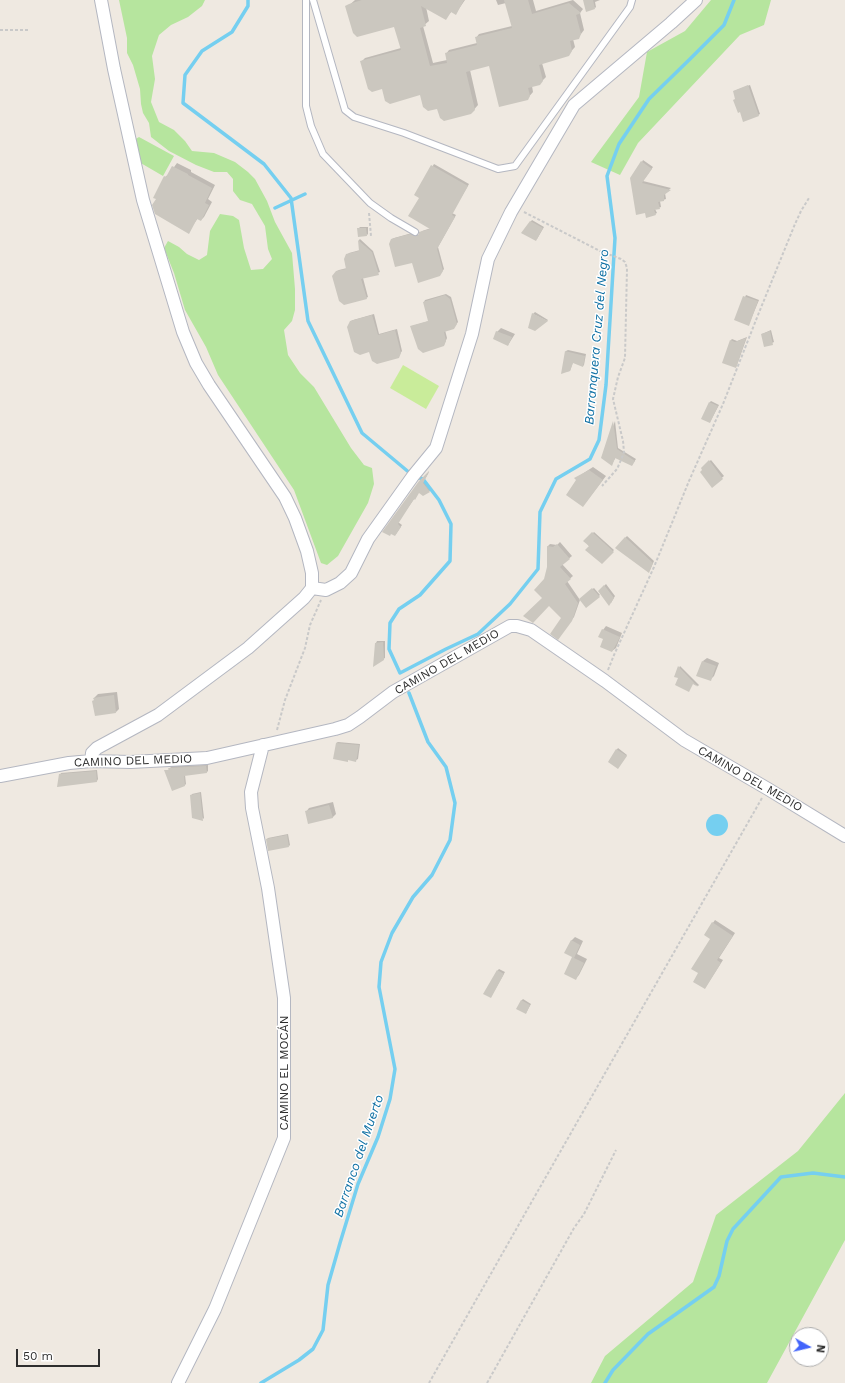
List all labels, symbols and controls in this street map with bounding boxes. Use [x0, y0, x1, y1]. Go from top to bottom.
water label: Barranquera Cruz del Negro [582, 249, 612, 425]
street label: CAMINO DEL MEDIO [392, 626, 502, 698]
street label: CAMINO DEL MEDIO [695, 743, 805, 815]
street label: CAMINO DEL MEDIO [74, 752, 192, 770]
street label: CAMINO EL MOCÁN [277, 1016, 291, 1130]
water label: Barranco del Muerto [331, 1093, 387, 1219]
north arrow [789, 1327, 829, 1367]
scale bar [18, 1341, 102, 1367]
text: N [813, 1344, 827, 1354]
text: 50 m [23, 1349, 53, 1363]

